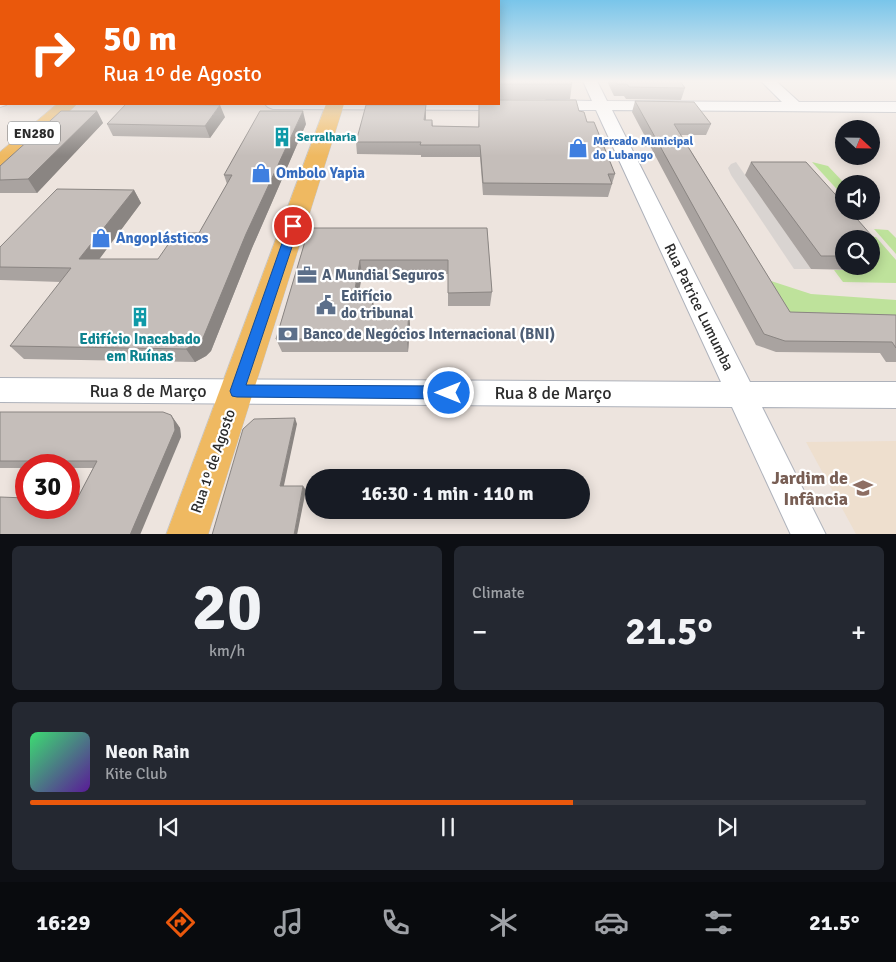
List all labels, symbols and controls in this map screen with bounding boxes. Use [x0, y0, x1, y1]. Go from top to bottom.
text: 50 m [103, 17, 177, 60]
icon: right [20, 20, 85, 85]
text: Rua 1º de Agosto [103, 60, 262, 87]
north arrow [835, 120, 880, 165]
map controls [835, 120, 880, 275]
road number: EN280 [8, 122, 60, 144]
building icon: Serralharia [271, 126, 293, 148]
place label: Serralharia [297, 130, 356, 145]
place label: Mercado Municipal do Lubango [593, 134, 693, 163]
shop icon: Mercado Municipal do Lubango [567, 137, 589, 159]
shop icon: Ombolo Yapia [250, 162, 272, 184]
place label: Ombolo Yapia [276, 164, 365, 182]
button: sound [835, 175, 880, 220]
pin [272, 205, 314, 247]
icon: arrive [279, 212, 307, 240]
shop icon: Angoplásticos [90, 227, 112, 249]
place label: Angoplásticos [116, 229, 209, 247]
button: search [835, 230, 880, 275]
street label: Rua Patrice Lumumba [660, 240, 738, 374]
office icon: A Mundial Seguros [296, 264, 318, 286]
place label: A Mundial Seguros [322, 266, 445, 284]
place label: Edifício do tribunal [341, 287, 414, 322]
public building icon: Edifício do tribunal [315, 294, 337, 316]
building icon: Edifício Inacabado em Ruínas [129, 306, 151, 328]
bank icon: Banco de Negócios Internacional (BNI) [277, 323, 299, 345]
place label: Banco de Negócios Internacional (BNI) [303, 325, 555, 343]
place label: Edifício Inacabado em Ruínas [79, 330, 201, 365]
position arrow [422, 366, 474, 418]
street label: Rua 8 de Março [89, 380, 207, 402]
street label: Rua 8 de Março [494, 382, 612, 404]
street label: Rua 1º de Agosto [187, 407, 239, 515]
speed limit sign: 30 [15, 454, 80, 519]
place label: Jardim de Infância [772, 467, 848, 510]
school or university icon: Jardim de Infância [852, 477, 874, 499]
text: 16:30 · 1 min · 110 m [361, 482, 534, 506]
text: 20 [192, 568, 262, 648]
text: Climate [472, 583, 525, 603]
text: 21.5° [625, 608, 713, 655]
text: − [472, 615, 487, 649]
text: + [851, 615, 866, 649]
text: km/h [209, 641, 245, 661]
text: Neon Rain [105, 740, 190, 764]
text: Kite Club [105, 764, 167, 784]
icon: previous [155, 813, 183, 841]
icon: pause [434, 813, 462, 841]
icon: next [713, 813, 741, 841]
icon: directions [163, 905, 198, 940]
icon: music [271, 905, 306, 940]
icon: phone [378, 905, 413, 940]
icon: climate [486, 905, 521, 940]
icon: car [594, 905, 629, 940]
icon: filters [701, 905, 736, 940]
text: 16:29 [36, 909, 90, 936]
text: 21.5° [809, 909, 860, 936]

